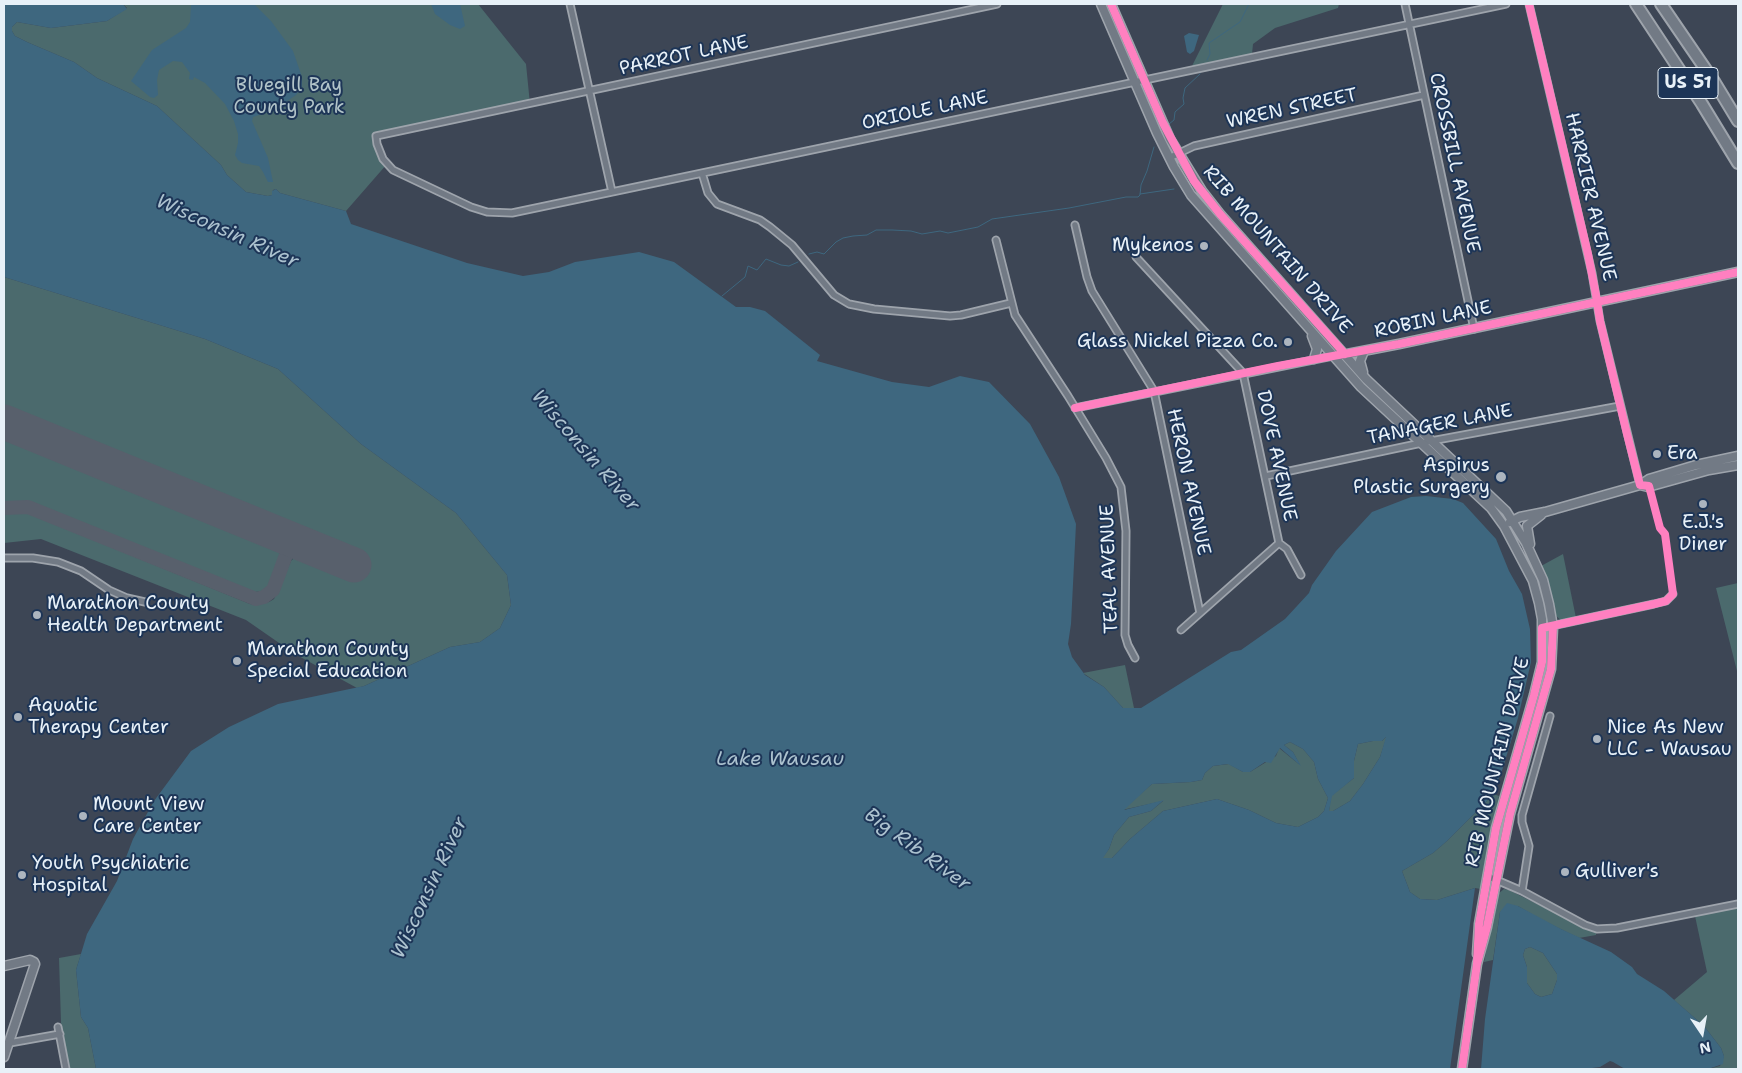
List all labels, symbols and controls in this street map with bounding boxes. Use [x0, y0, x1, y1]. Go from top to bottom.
street label: PARROT LANE [617, 31, 751, 81]
road number: US 51 [1658, 68, 1718, 99]
street label: CROSSBILL AVENUE [1424, 71, 1484, 255]
park label: Bluegill Bay County Park [233, 75, 345, 119]
street label: WREN STREET [1224, 84, 1360, 134]
street label: ORIOLE LANE [860, 86, 990, 136]
street label: HARRIER AVENUE [1560, 111, 1620, 283]
street label: RIB MOUNTAIN DRIVE [1198, 161, 1356, 339]
water label: Wisconsin River [152, 190, 302, 274]
place label: Mykenos [1112, 235, 1194, 257]
marker: Mykenos [1198, 240, 1210, 252]
street label: ROBIN LANE [1372, 296, 1494, 344]
place label: Glass Nickel Pizza Co. [1077, 331, 1278, 353]
marker: Glass Nickel Pizza Co. [1282, 336, 1294, 348]
water label: Wisconsin River [526, 385, 644, 517]
street label: DOVE AVENUE [1251, 388, 1301, 524]
street label: TANAGER LANE [1365, 400, 1515, 450]
street label: HERON AVENUE [1161, 407, 1215, 557]
place label: Era [1667, 443, 1698, 465]
marker: Era [1651, 448, 1663, 460]
place label: Aspirus Plastic Surgery [1353, 455, 1490, 499]
marker: Aspirus Plastic Surgery [1494, 470, 1508, 484]
marker: E.J.'s Diner [1697, 498, 1709, 510]
street label: TEAL AVENUE [1096, 504, 1124, 634]
place label: E.J.'s Diner [1679, 512, 1727, 556]
place label: Marathon County Health Department [47, 593, 223, 637]
marker: Marathon County Health Department [31, 609, 43, 621]
place label: Marathon County Special Education [247, 639, 409, 683]
marker: Marathon County Special Education [231, 655, 243, 667]
street label: RIB MOUNTAIN DRIVE [1461, 655, 1535, 869]
place label: Aquatic Therapy Center [28, 695, 169, 739]
marker: Aquatic Therapy Center [12, 711, 24, 723]
place label: Nice As New LLC - Wausau [1607, 717, 1732, 761]
marker: Nice As New LLC - Wausau [1591, 733, 1603, 745]
water label: Lake Wausau [716, 748, 844, 772]
place label: Mount View Care Center [93, 794, 205, 838]
water label: Big Rib River [859, 803, 975, 897]
marker: Mount View Care Center [77, 810, 89, 822]
water label: Wisconsin River [387, 813, 473, 963]
place label: Youth Psychiatric Hospital [32, 853, 189, 897]
place label: Gulliver's [1575, 861, 1659, 883]
marker: Gulliver's [1559, 866, 1571, 878]
marker: Youth Psychiatric Hospital [16, 869, 28, 881]
north arrow [1677, 1008, 1727, 1058]
text: N [1698, 1038, 1712, 1058]

